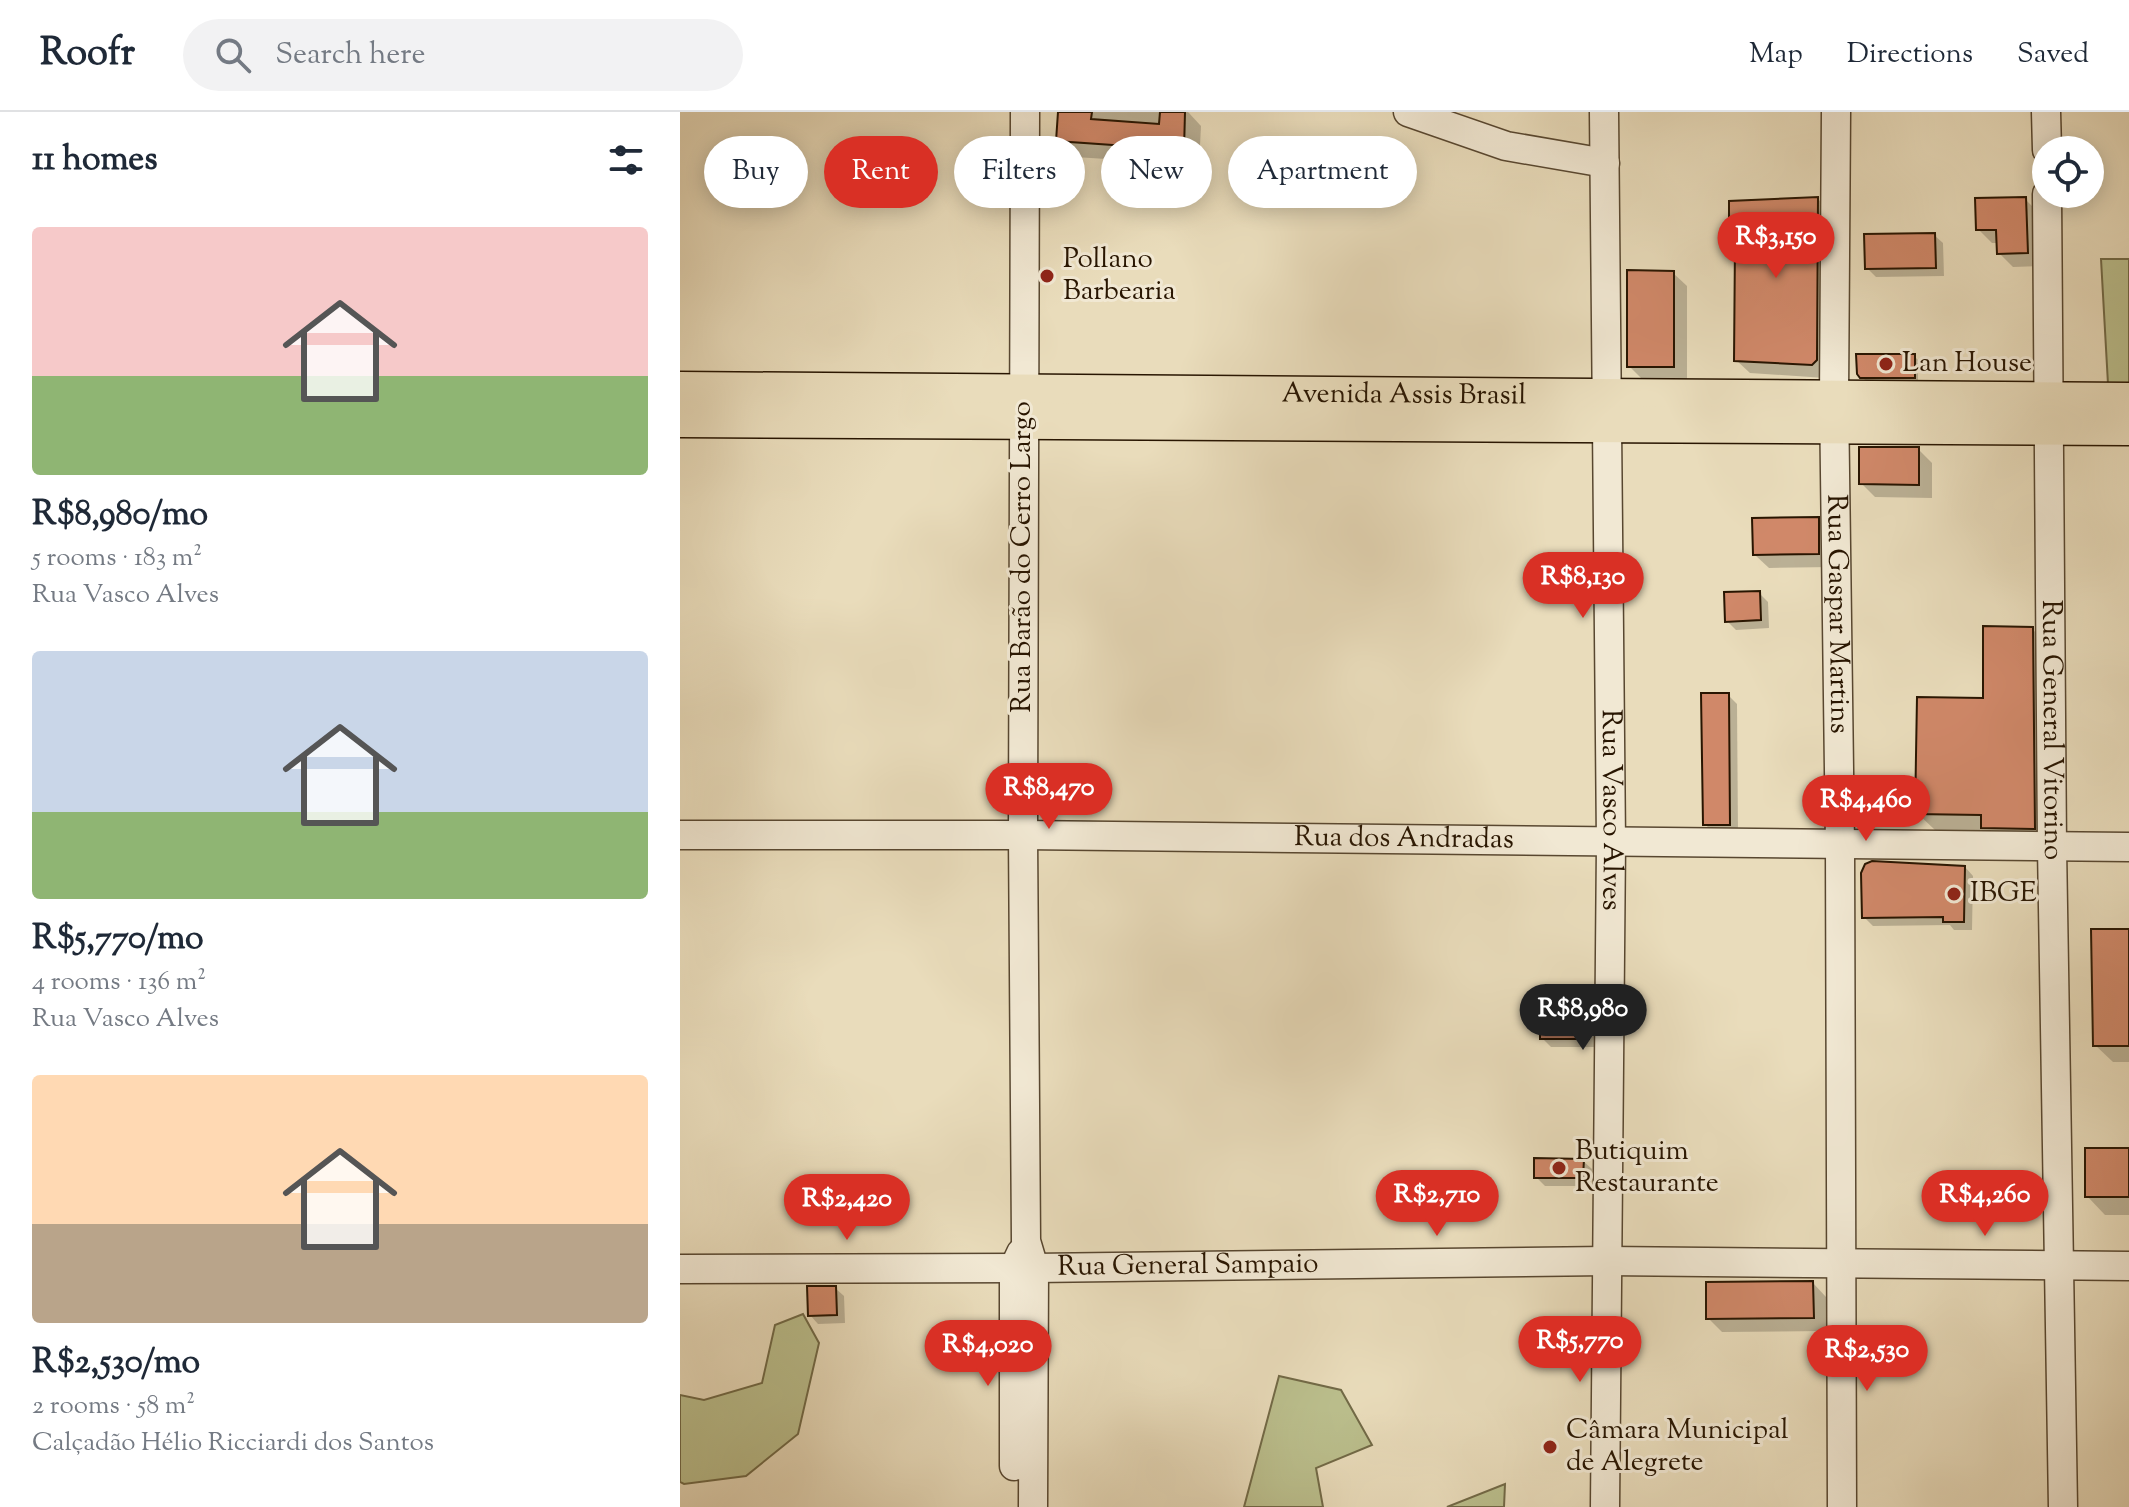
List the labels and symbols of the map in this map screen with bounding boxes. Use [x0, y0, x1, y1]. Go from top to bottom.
pin: R$3,150 [1702, 212, 1850, 280]
place label: Pollano Barbearia [1063, 240, 1176, 312]
marker: Pollano Barbearia [1038, 267, 1056, 285]
place label: Lan House [1902, 344, 2032, 384]
marker: Lan House [1877, 355, 1895, 373]
street label: Avenida Assis Brasil [1281, 375, 1527, 416]
street label: Rua Barão do Cerro Largo [1003, 401, 1043, 713]
street label: Rua Gaspar Martins [1815, 494, 1859, 734]
pin: R$8,130 [1509, 552, 1657, 620]
street label: Rua General Vitorino [2030, 600, 2072, 861]
street label: Rua Vasco Alves [1590, 709, 1631, 911]
pin: R$8,470 [975, 763, 1123, 831]
pin: R$4,460 [1792, 775, 1940, 843]
street label: Rua dos Andradas [1294, 818, 1514, 860]
place label: IBGE [1970, 874, 2037, 914]
marker: IBGE [1945, 885, 1963, 903]
pin: R$8,980 [1509, 984, 1657, 1052]
place label: Butiquim Restaurante [1575, 1132, 1719, 1204]
marker: Butiquim Restaurante [1550, 1159, 1568, 1177]
pin: R$2,710 [1363, 1170, 1511, 1238]
pin: R$4,260 [1911, 1170, 2059, 1238]
pin: R$2,420 [773, 1174, 921, 1242]
street label: Rua General Sampaio [1057, 1245, 1319, 1288]
pin: R$5,770 [1506, 1316, 1654, 1384]
pin: R$4,020 [914, 1320, 1062, 1388]
pin: R$2,530 [1793, 1325, 1941, 1393]
place label: Câmara Municipal de Alegrete [1566, 1411, 1789, 1483]
marker: Câmara Municipal de Alegrete [1541, 1438, 1559, 1456]

